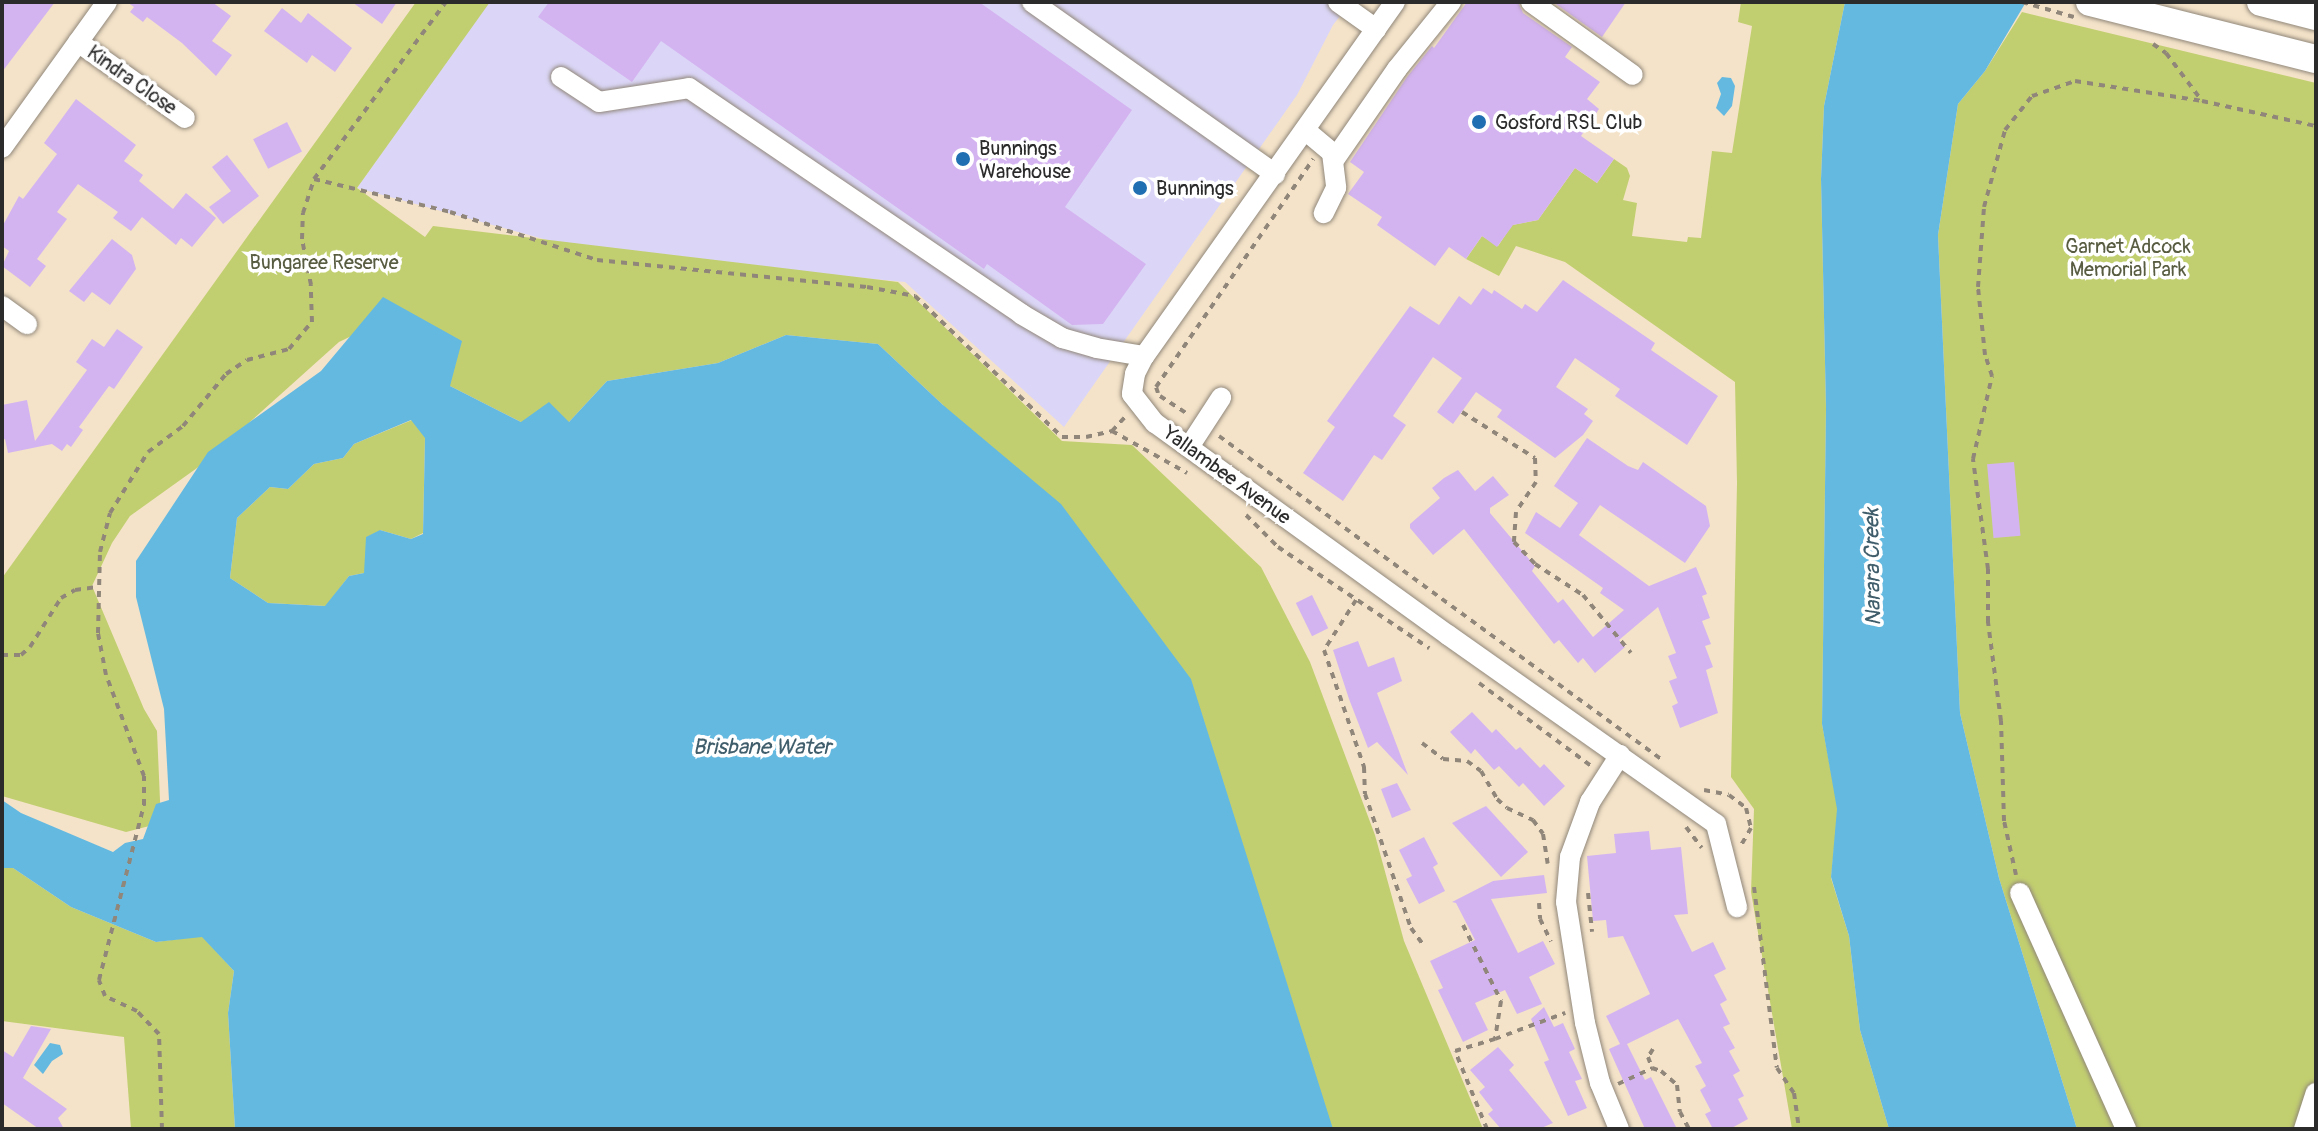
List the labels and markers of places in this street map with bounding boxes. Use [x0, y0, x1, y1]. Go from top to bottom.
place label: Gosford RSL Club [1495, 110, 1642, 134]
marker: Gosford RSL Club [1470, 113, 1488, 131]
place label: Bunnings Warehouse [979, 136, 1071, 183]
marker: Bunnings Warehouse [954, 150, 972, 168]
place label: Bunnings [1156, 176, 1234, 200]
marker: Bunnings [1131, 179, 1149, 197]

